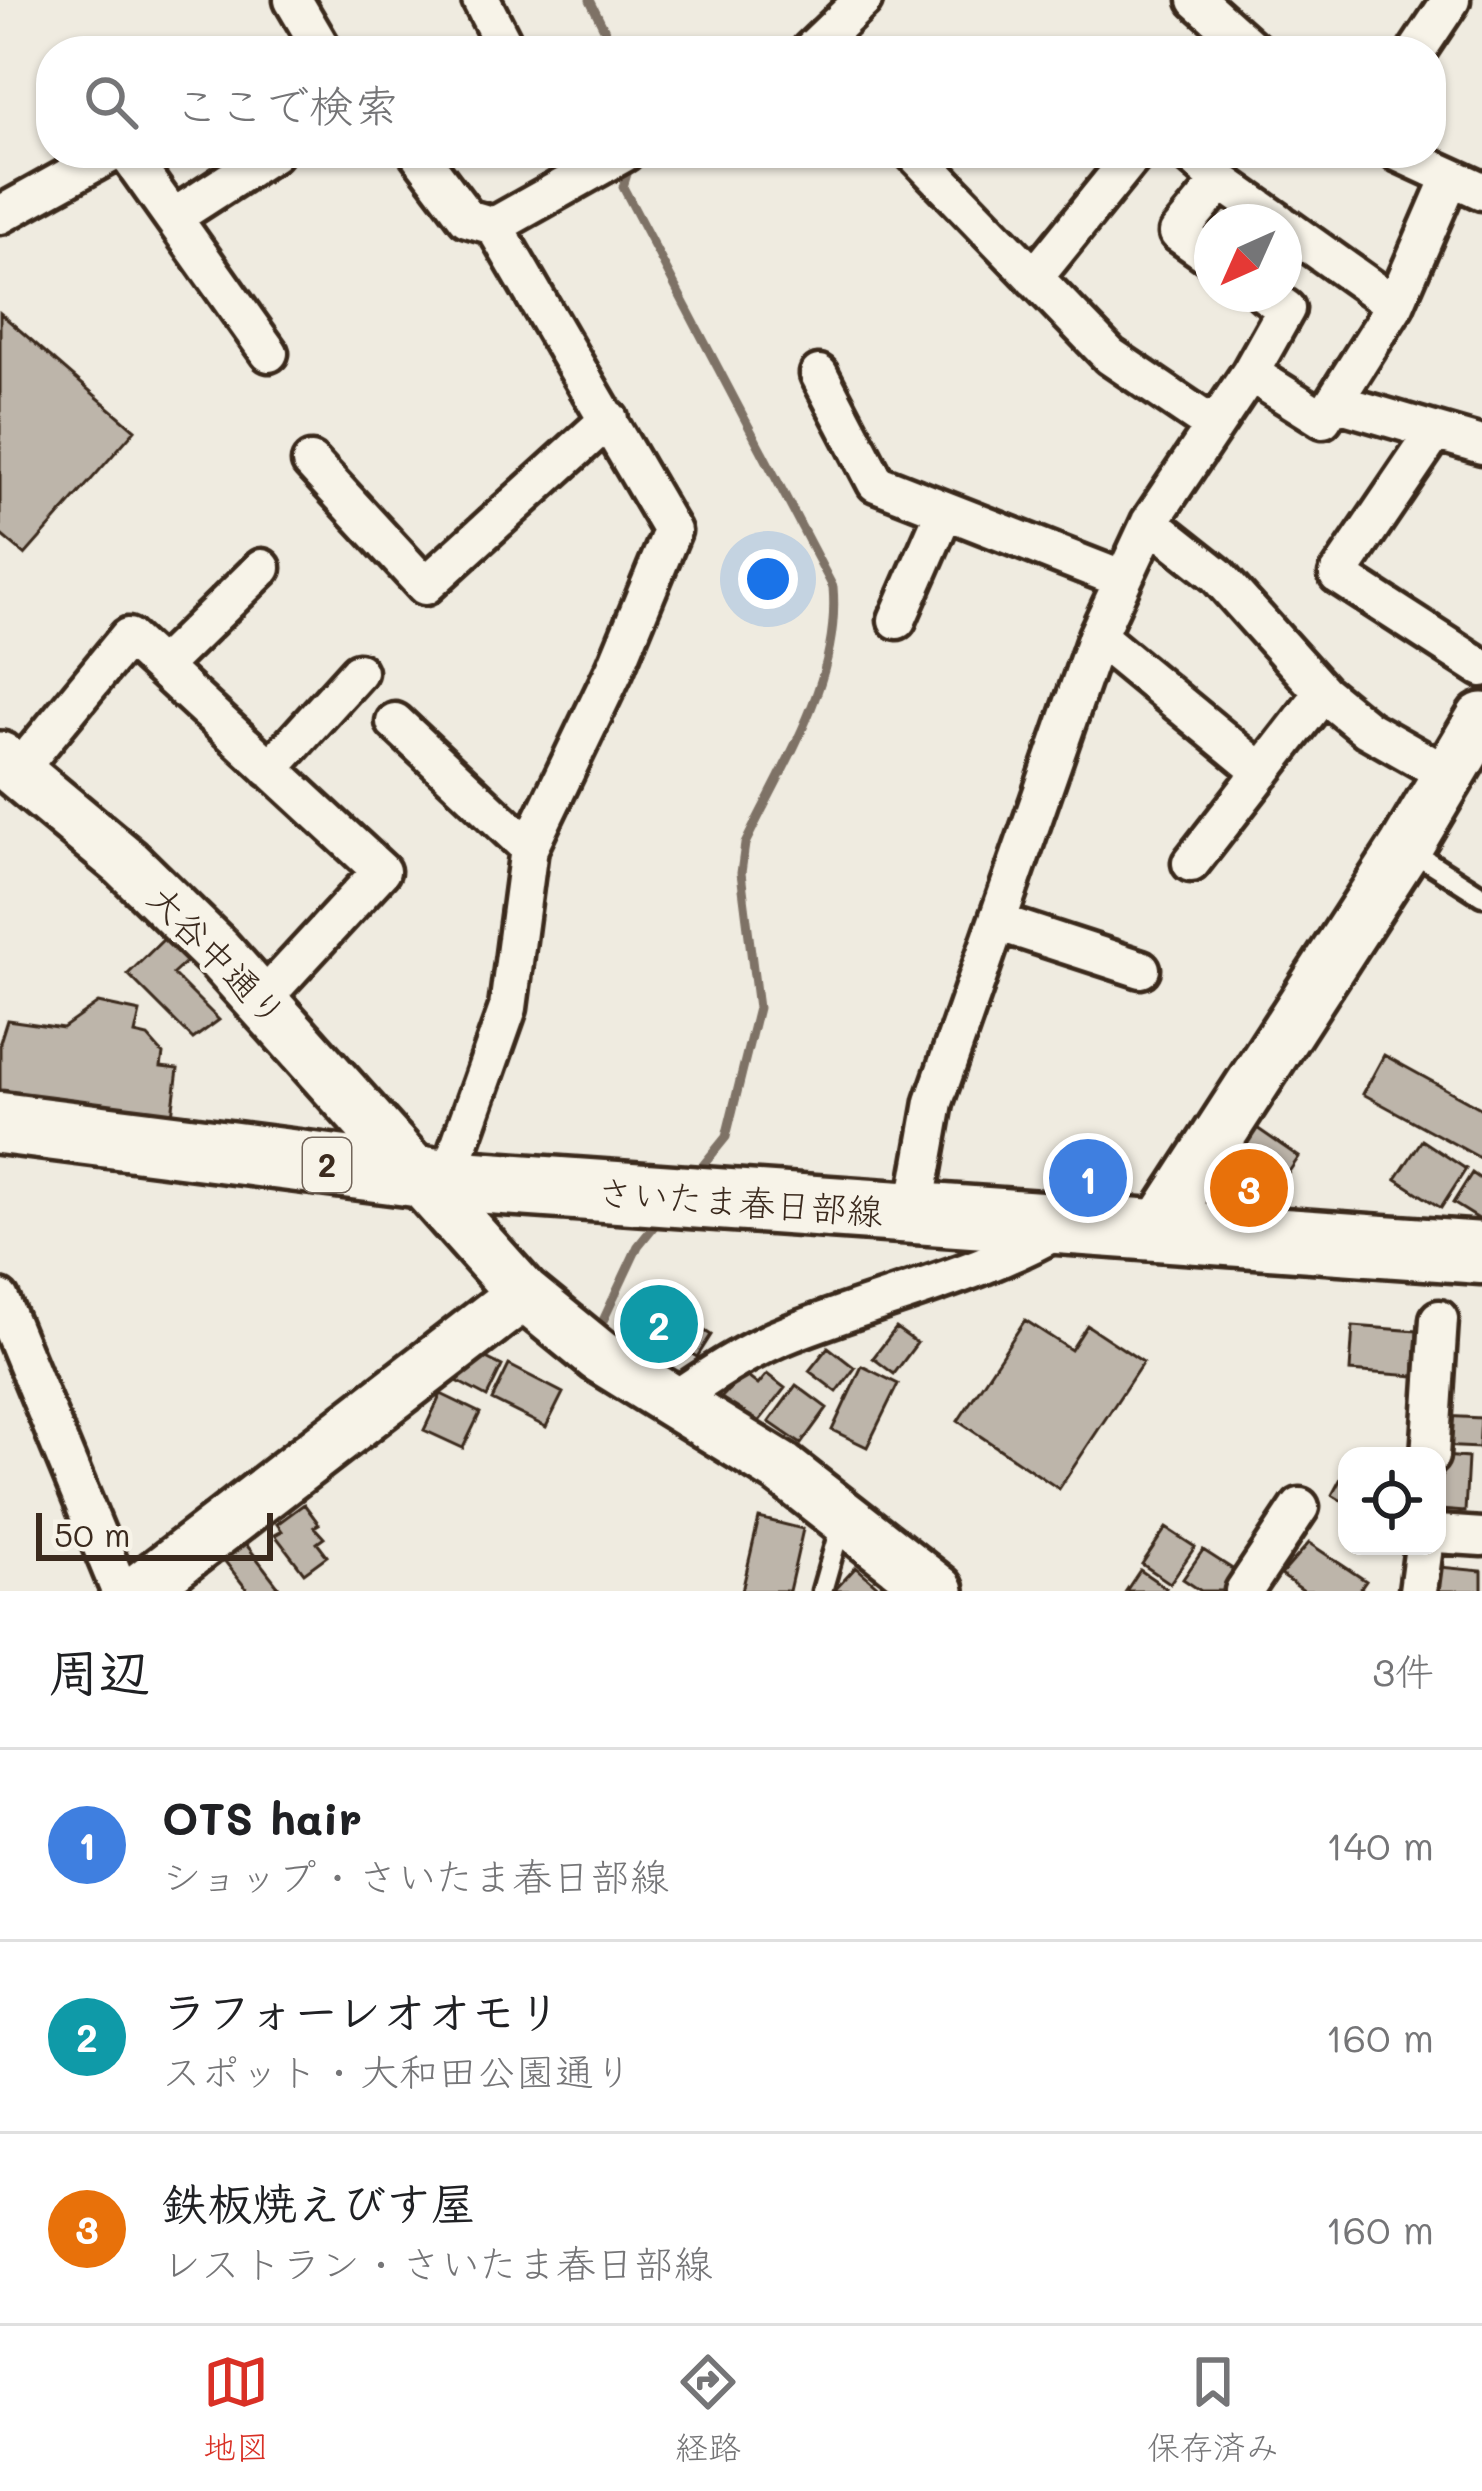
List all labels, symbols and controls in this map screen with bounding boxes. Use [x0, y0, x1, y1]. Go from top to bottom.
search box [36, 36, 1446, 168]
icon: search [78, 69, 144, 135]
text: ここで検索 [174, 75, 399, 133]
north arrow [1194, 204, 1302, 312]
your location [738, 549, 798, 609]
street label: 大谷中通り [139, 874, 298, 1036]
pin: 1 [1049, 1133, 1127, 1223]
road number: 2 [303, 1138, 351, 1192]
pin: 3 [1210, 1143, 1288, 1233]
street label: さいたま春日部線 [596, 1167, 885, 1234]
pin: 2 [620, 1279, 698, 1369]
map controls [1338, 1447, 1446, 1555]
button: locate [1338, 1447, 1446, 1555]
scale bar [36, 1507, 273, 1560]
text: 50 m [54, 1512, 130, 1555]
text: 周辺 [48, 1637, 150, 1704]
text: 3件 [1372, 1645, 1434, 1696]
text: OTS hair [162, 1788, 362, 1846]
text: 1 [78, 1819, 96, 1870]
text: 140 m [1326, 1819, 1434, 1870]
text: ショップ · さいたま春日部線 [162, 1850, 669, 1901]
text: ラフォーレオオモリ [162, 1981, 562, 2039]
text: 2 [76, 2011, 98, 2062]
text: 160 m [1325, 2011, 1434, 2062]
text: スポット · 大和田公園通り [162, 2045, 633, 2096]
text: 鉄板焼えびす屋 [162, 2173, 476, 2231]
text: 3 [75, 2203, 99, 2254]
text: 160 m [1325, 2203, 1434, 2254]
text: レストラン · さいたま春日部線 [162, 2237, 713, 2288]
tab: 地図 [203, 2349, 269, 2469]
tab: 経路 [675, 2349, 741, 2469]
tab: 保存済み [1147, 2349, 1279, 2469]

